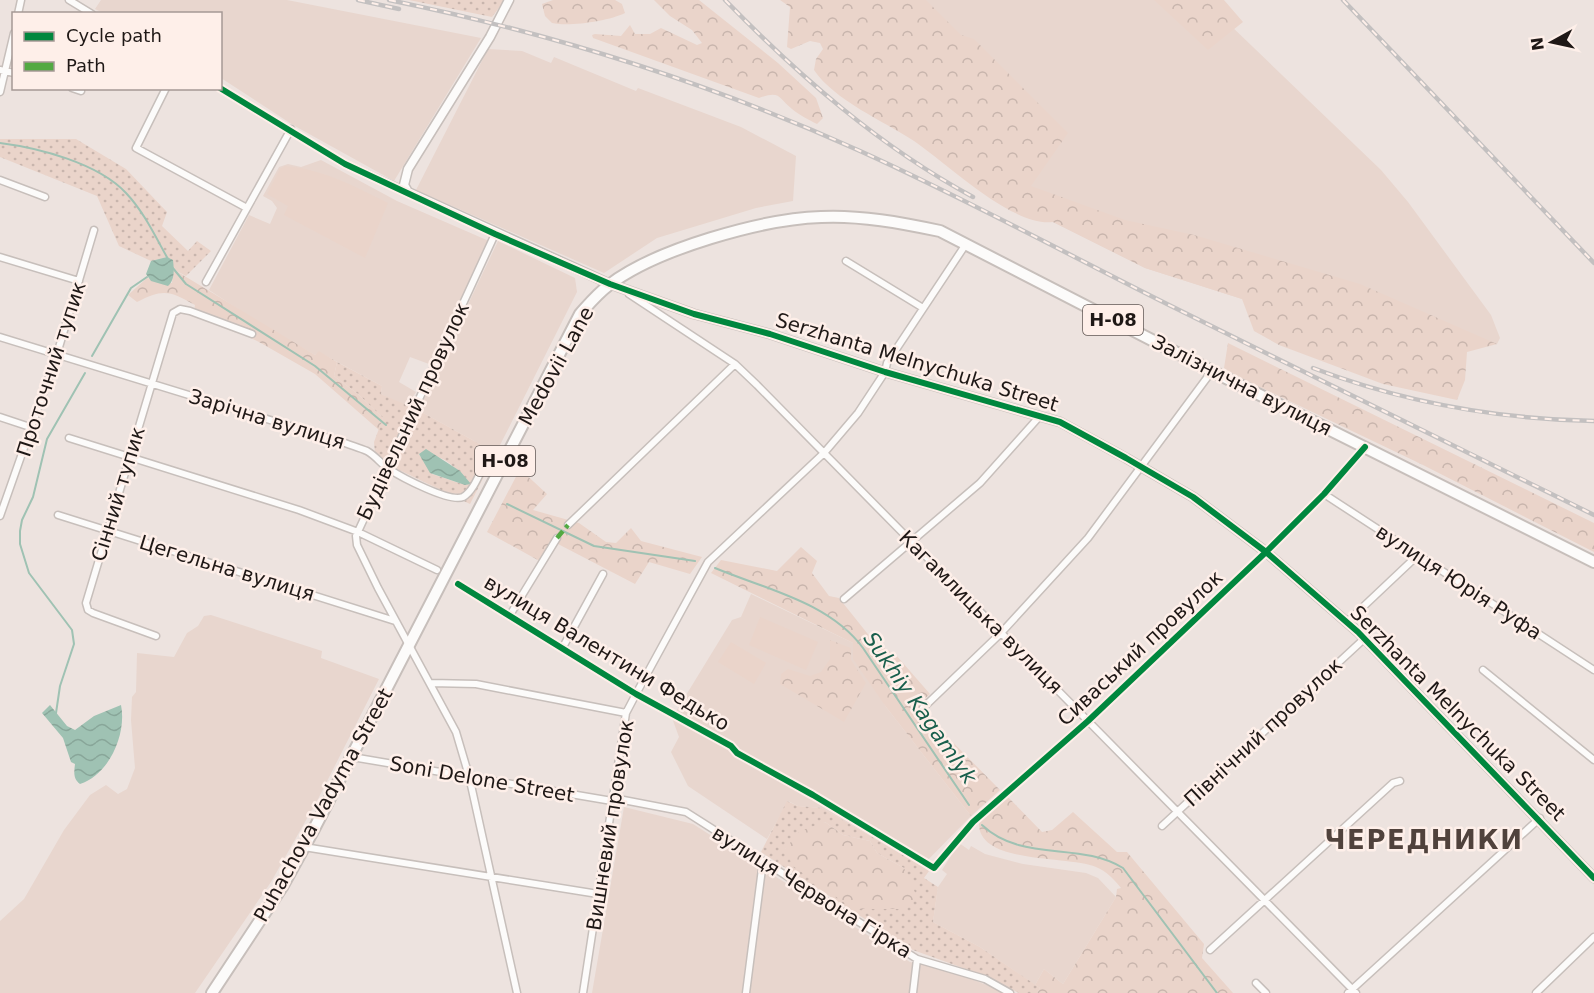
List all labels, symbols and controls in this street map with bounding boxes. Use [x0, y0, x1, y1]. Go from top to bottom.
legend [12, 12, 222, 90]
north arrow [1522, 12, 1582, 72]
text: Cycle path [66, 25, 162, 46]
text: N [1527, 36, 1548, 52]
text: Path [66, 55, 106, 76]
street label: Проточний тупик [11, 278, 91, 460]
street label: Будівельний провулок [352, 298, 474, 524]
street label: Medovii Lane [513, 302, 599, 430]
road number: Н-08 [1083, 305, 1143, 335]
street label: Serzhanta Melnychuka Street [773, 307, 1061, 417]
street label: Залізнична вулиця [1148, 329, 1336, 441]
street label: Зарічна вулиця [186, 384, 348, 454]
street label: Сінний тупик [86, 424, 150, 564]
road number: Н-08 [475, 446, 535, 476]
street label: вулиця Юрія Руфа [1372, 519, 1546, 645]
street label: Кагамлицька вулиця [894, 525, 1068, 699]
street label: Цегельна вулиця [136, 530, 318, 606]
street label: Сиваський провулок [1052, 565, 1228, 731]
street label: вулиця Валентини Федько [480, 570, 734, 736]
street label: Serzhanta Melnychuka Street [1345, 600, 1571, 826]
water label: Sukhiy Kagamlyk [859, 627, 982, 789]
street label: Північний провулок [1179, 653, 1347, 811]
street label: Puhachova Vadyma Street [249, 684, 397, 926]
street label: Вишневий провулок [581, 718, 639, 932]
street label: Soni Delone Street [388, 751, 576, 807]
street label: вулиця Червона Гірка [708, 821, 916, 963]
district label: ЧЕРЕДНИКИ [1325, 825, 1523, 855]

